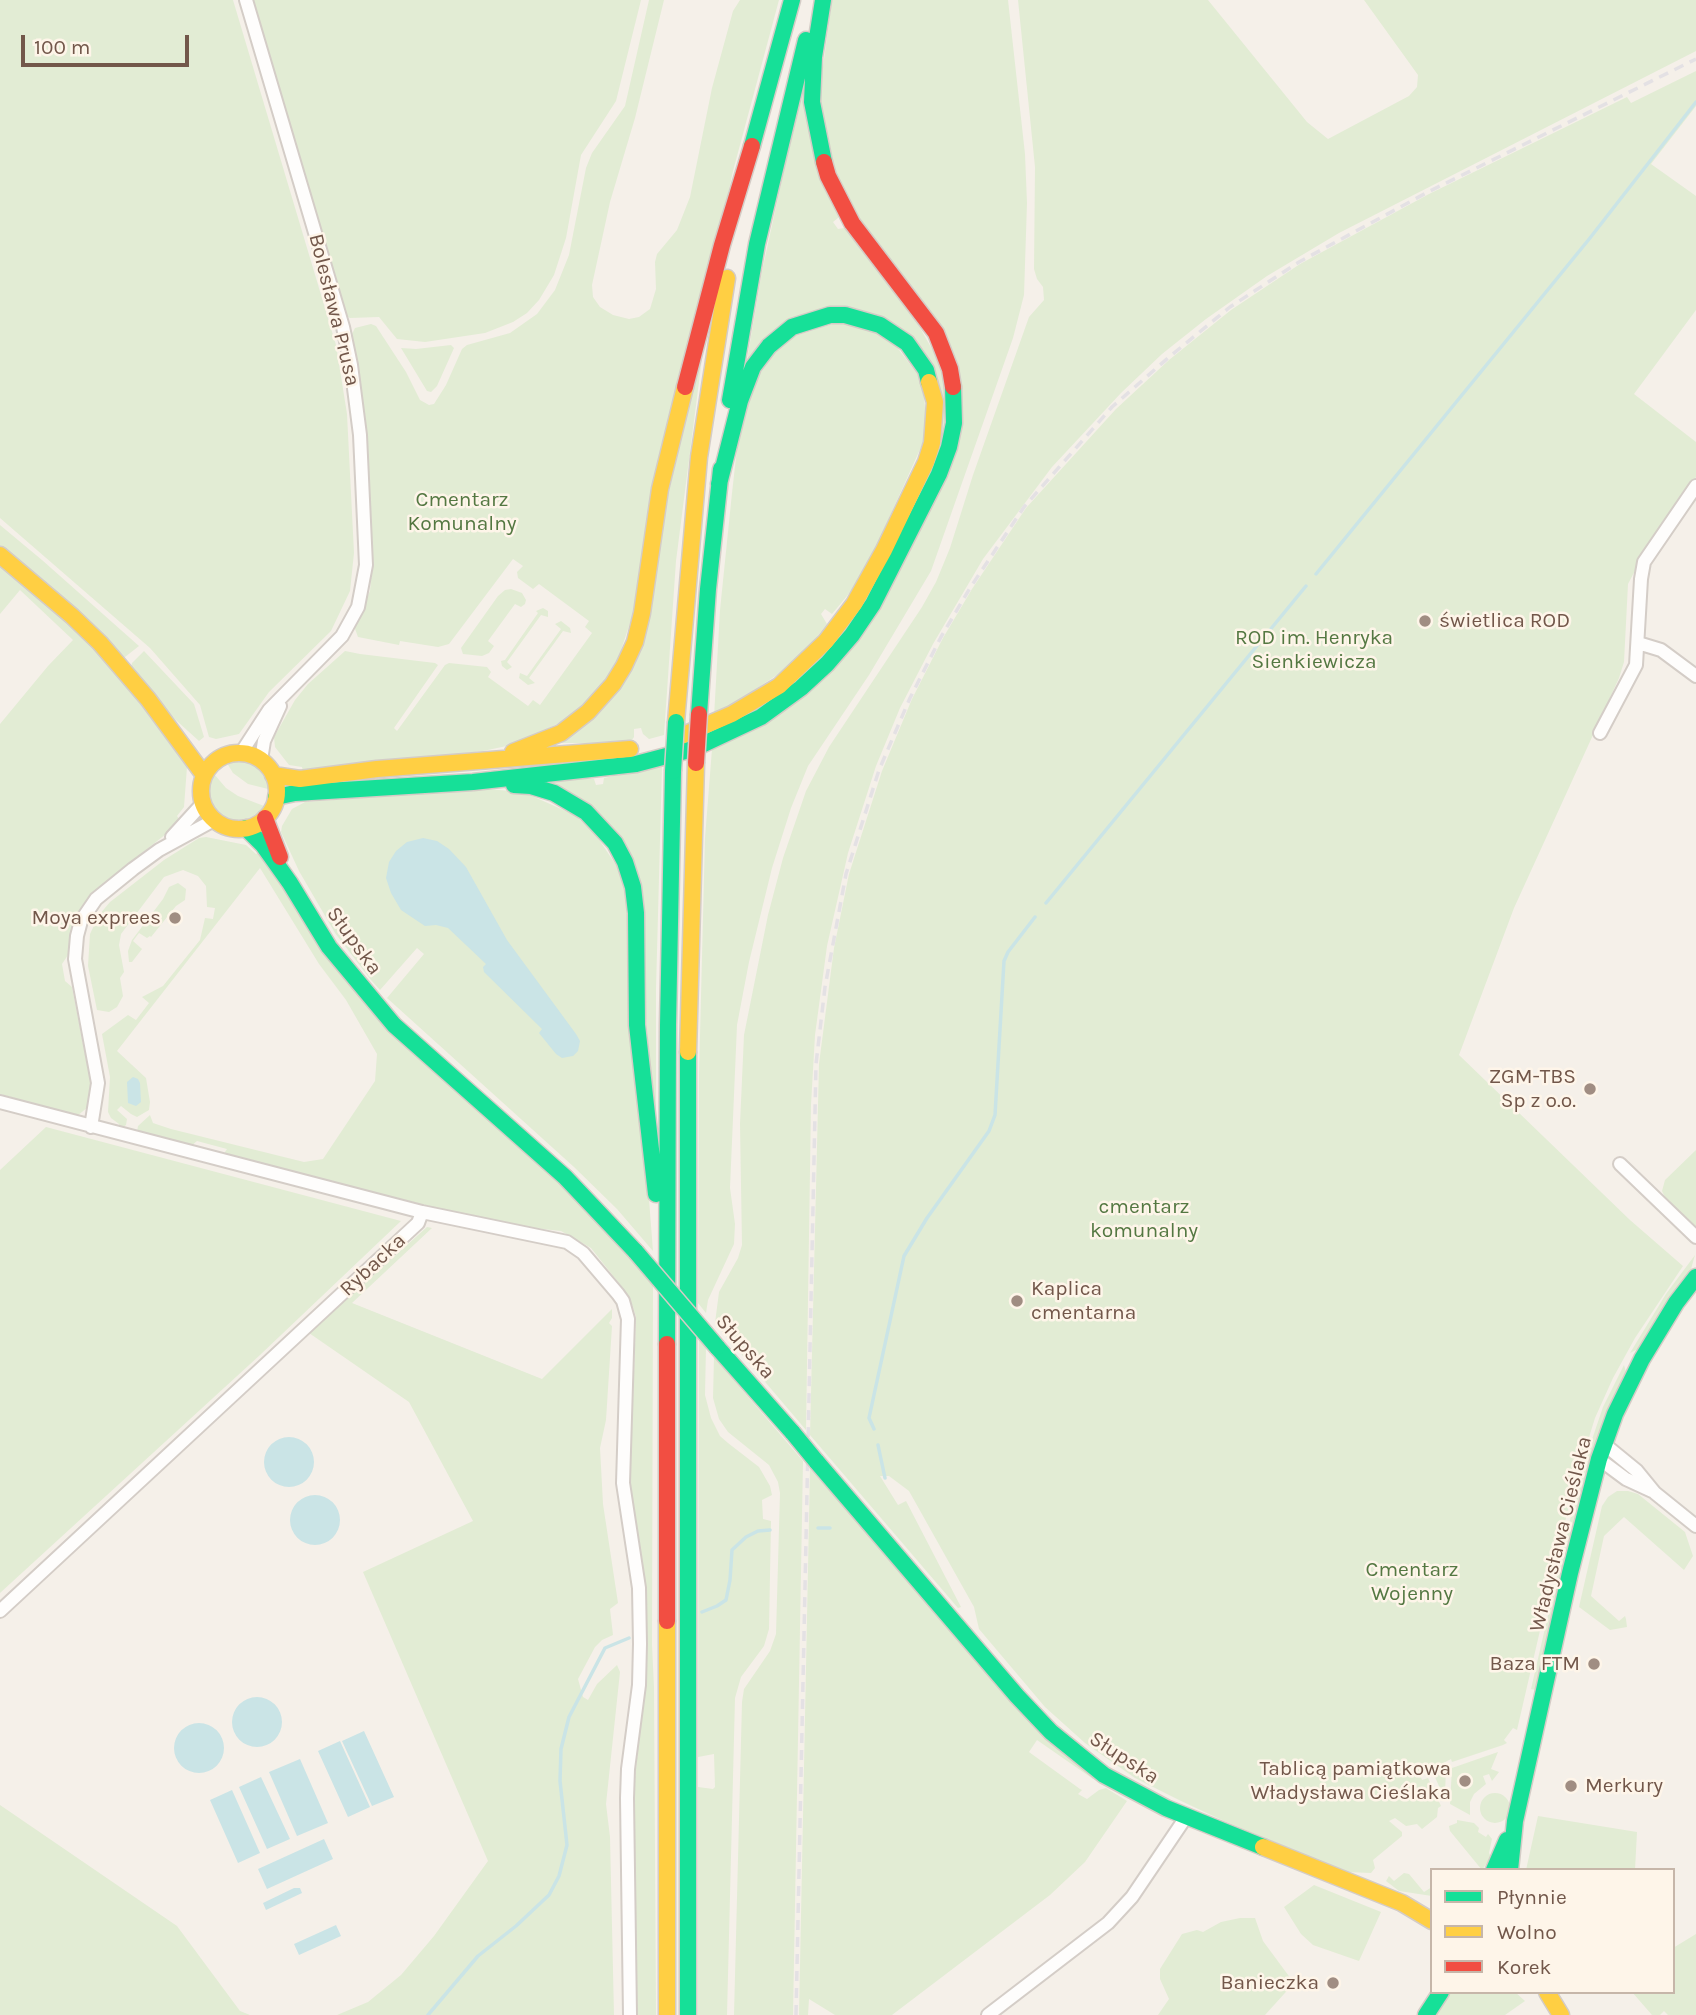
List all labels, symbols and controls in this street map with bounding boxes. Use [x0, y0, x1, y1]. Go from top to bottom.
scale bar [24, 21, 192, 65]
text: 100 m [34, 35, 91, 59]
street label: Bolesława Prusa [303, 231, 365, 389]
park label: Cmentarz Komunalny [407, 487, 517, 537]
place label: świetlica ROD [1439, 608, 1570, 634]
marker: świetlica ROD [1417, 613, 1433, 629]
park label: ROD im. Henryka Sienkiewicza [1235, 625, 1393, 675]
street label: Słupska [321, 902, 387, 980]
place label: Moya exprees [31, 905, 161, 931]
marker: Moya exprees [167, 910, 183, 926]
place label: ZGM-TBS Sp z o.o. [1489, 1064, 1576, 1114]
marker: ZGM-TBS Sp z o.o. [1582, 1081, 1598, 1097]
park label: cmentarz komunalny [1090, 1194, 1198, 1244]
street label: Rybacka [335, 1228, 411, 1302]
place label: Kaplica cmentarna [1031, 1276, 1136, 1326]
marker: Kaplica cmentarna [1009, 1293, 1025, 1309]
street label: Słupska [710, 1309, 780, 1385]
street label: Władysława Cieślaka [1525, 1434, 1597, 1634]
park label: Cmentarz Wojenny [1366, 1557, 1458, 1607]
place label: Baza FTM [1490, 1651, 1580, 1677]
marker: Baza FTM [1586, 1656, 1602, 1672]
street label: Słupska [1084, 1726, 1164, 1790]
place label: Tablicą pamiątkowa Władysława Cieślaka [1251, 1756, 1451, 1806]
marker: Tablicą pamiątkowa Władysława Cieślaka [1457, 1773, 1473, 1789]
place label: Merkury [1585, 1773, 1663, 1799]
marker: Merkury [1563, 1778, 1579, 1794]
legend [1430, 1868, 1675, 1994]
text: Płynnie [1497, 1885, 1567, 1909]
text: Wolno [1497, 1920, 1557, 1944]
text: Korek [1497, 1955, 1551, 1979]
place label: Banieczka [1220, 1970, 1319, 1996]
marker: Banieczka [1325, 1975, 1341, 1991]

